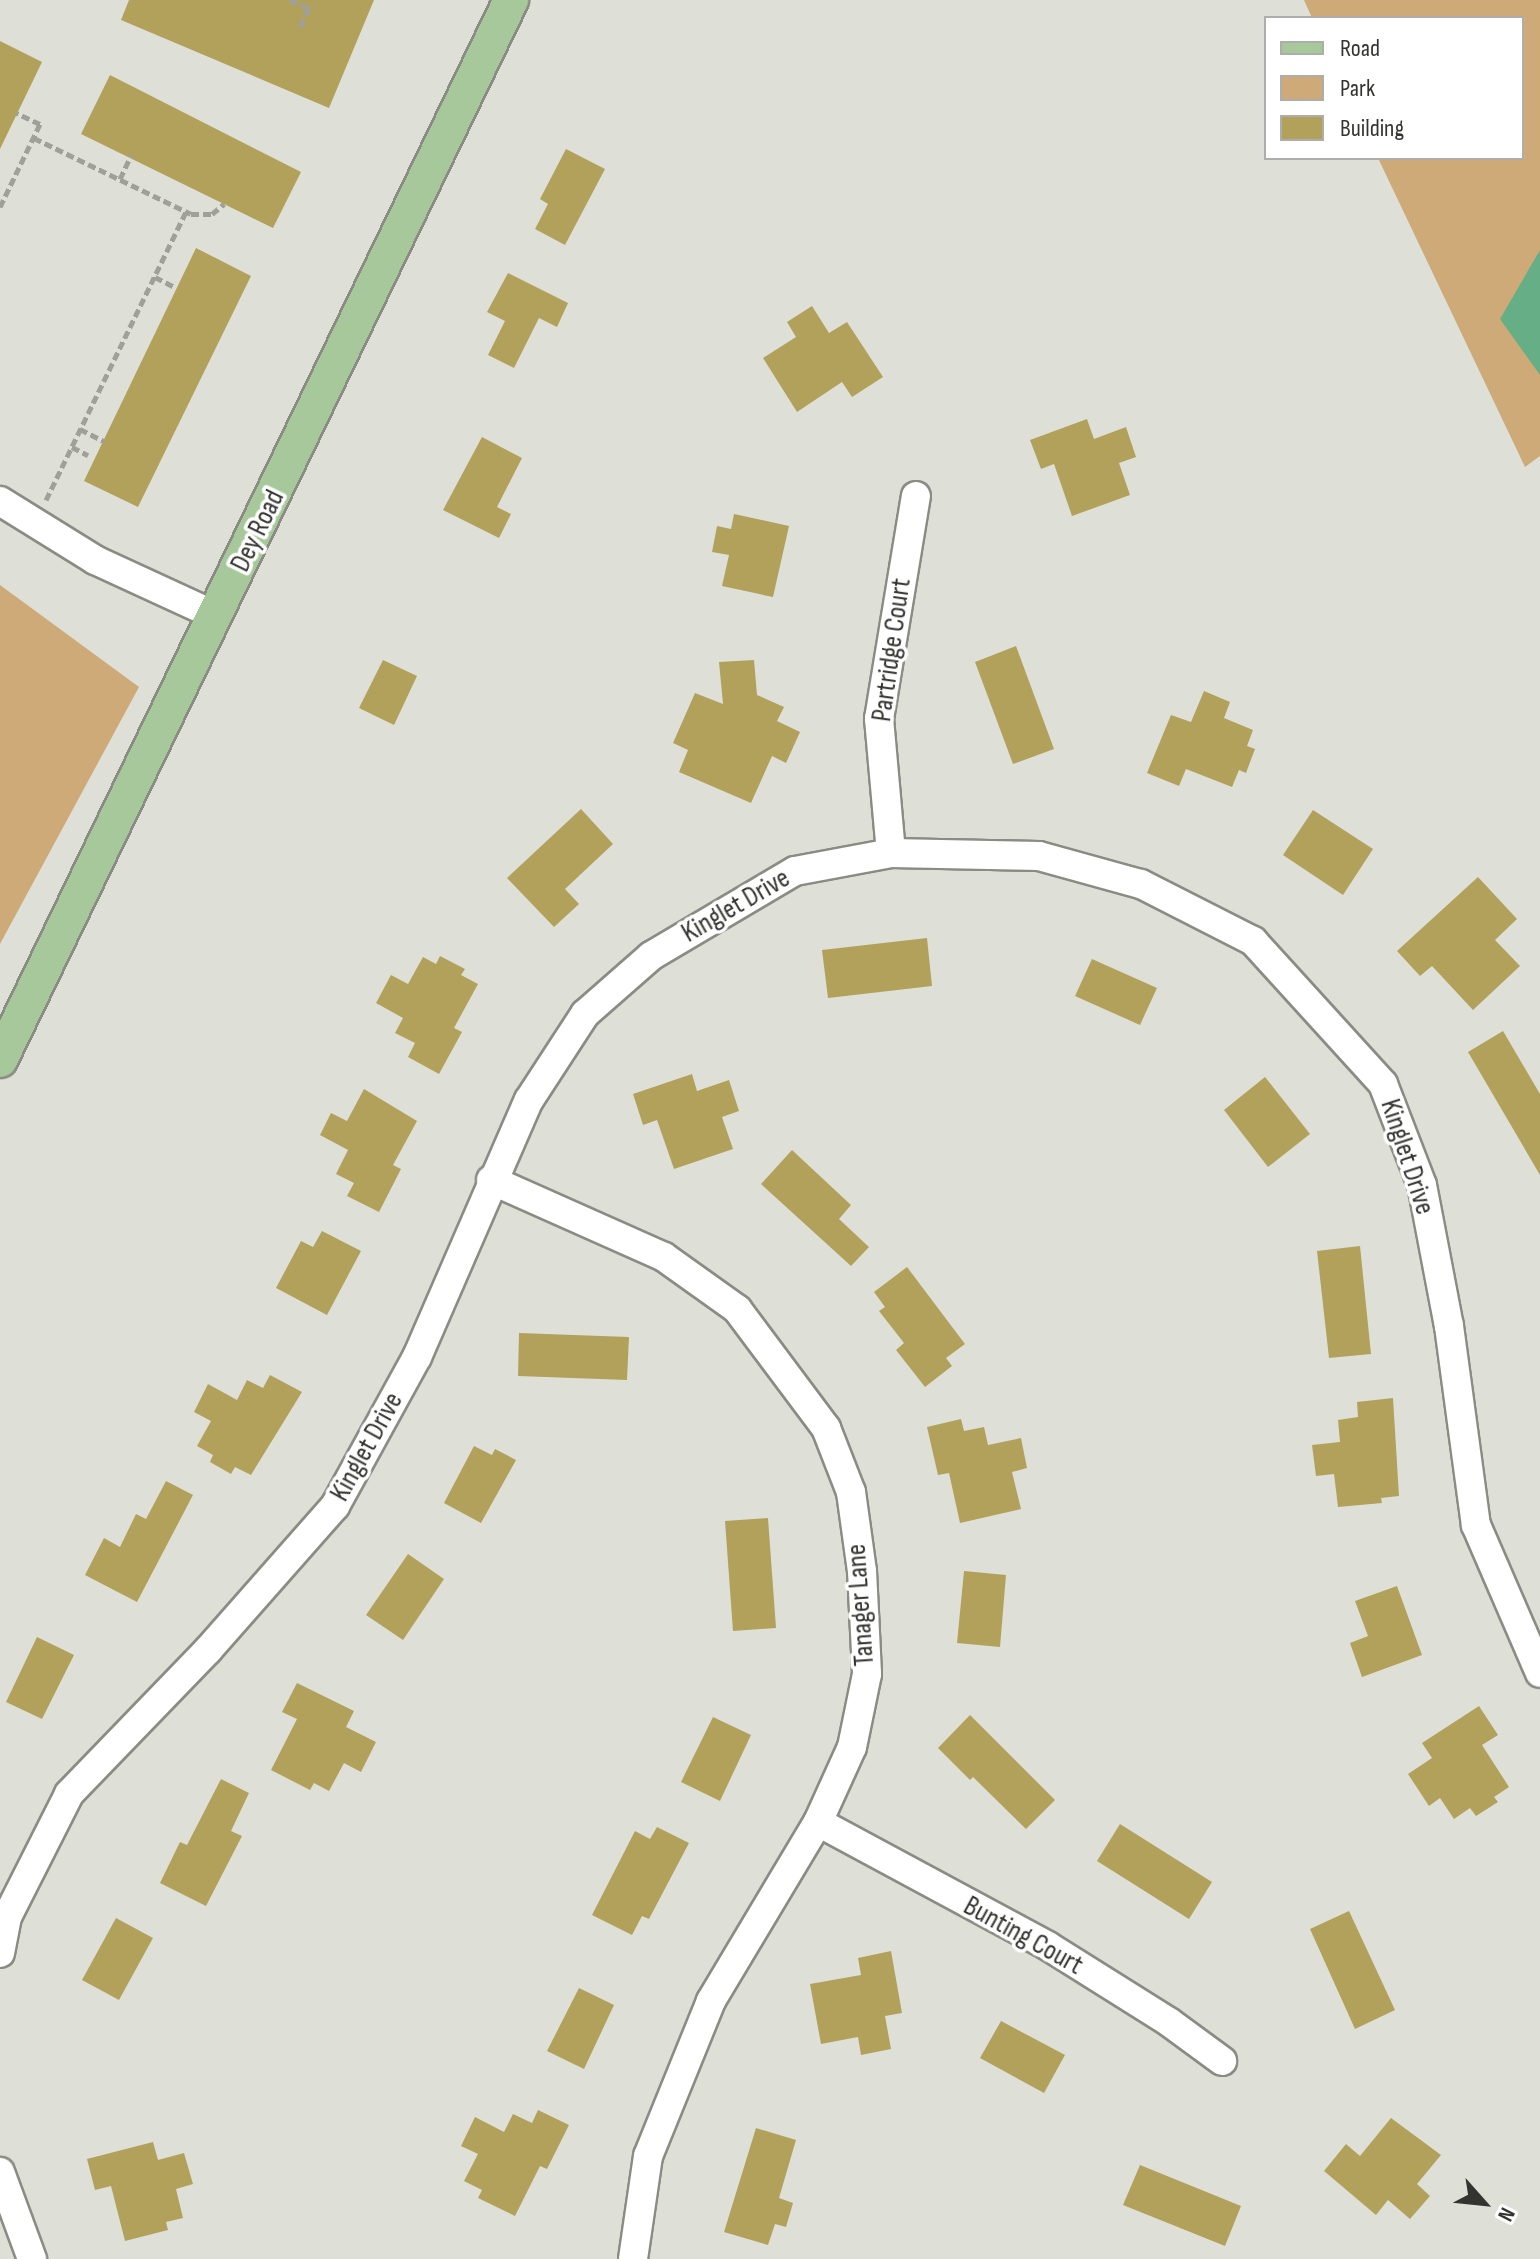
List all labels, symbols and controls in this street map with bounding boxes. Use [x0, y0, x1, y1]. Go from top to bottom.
legend [1264, 16, 1524, 160]
text: Road [1340, 34, 1380, 63]
text: Park [1340, 74, 1375, 103]
text: Building [1340, 114, 1404, 143]
street label: Dey Road [224, 485, 292, 577]
street label: Partridge Court [865, 576, 919, 724]
street label: Kinglet Drive [676, 862, 796, 950]
street label: Kinglet Drive [1373, 1095, 1441, 1219]
street label: Kinglet Drive [323, 1387, 411, 1507]
street label: Tanager Lane [840, 1543, 882, 1667]
street label: Bunting Court [957, 1889, 1089, 1983]
north arrow [1444, 2163, 1524, 2243]
text: N [1491, 2203, 1521, 2225]

